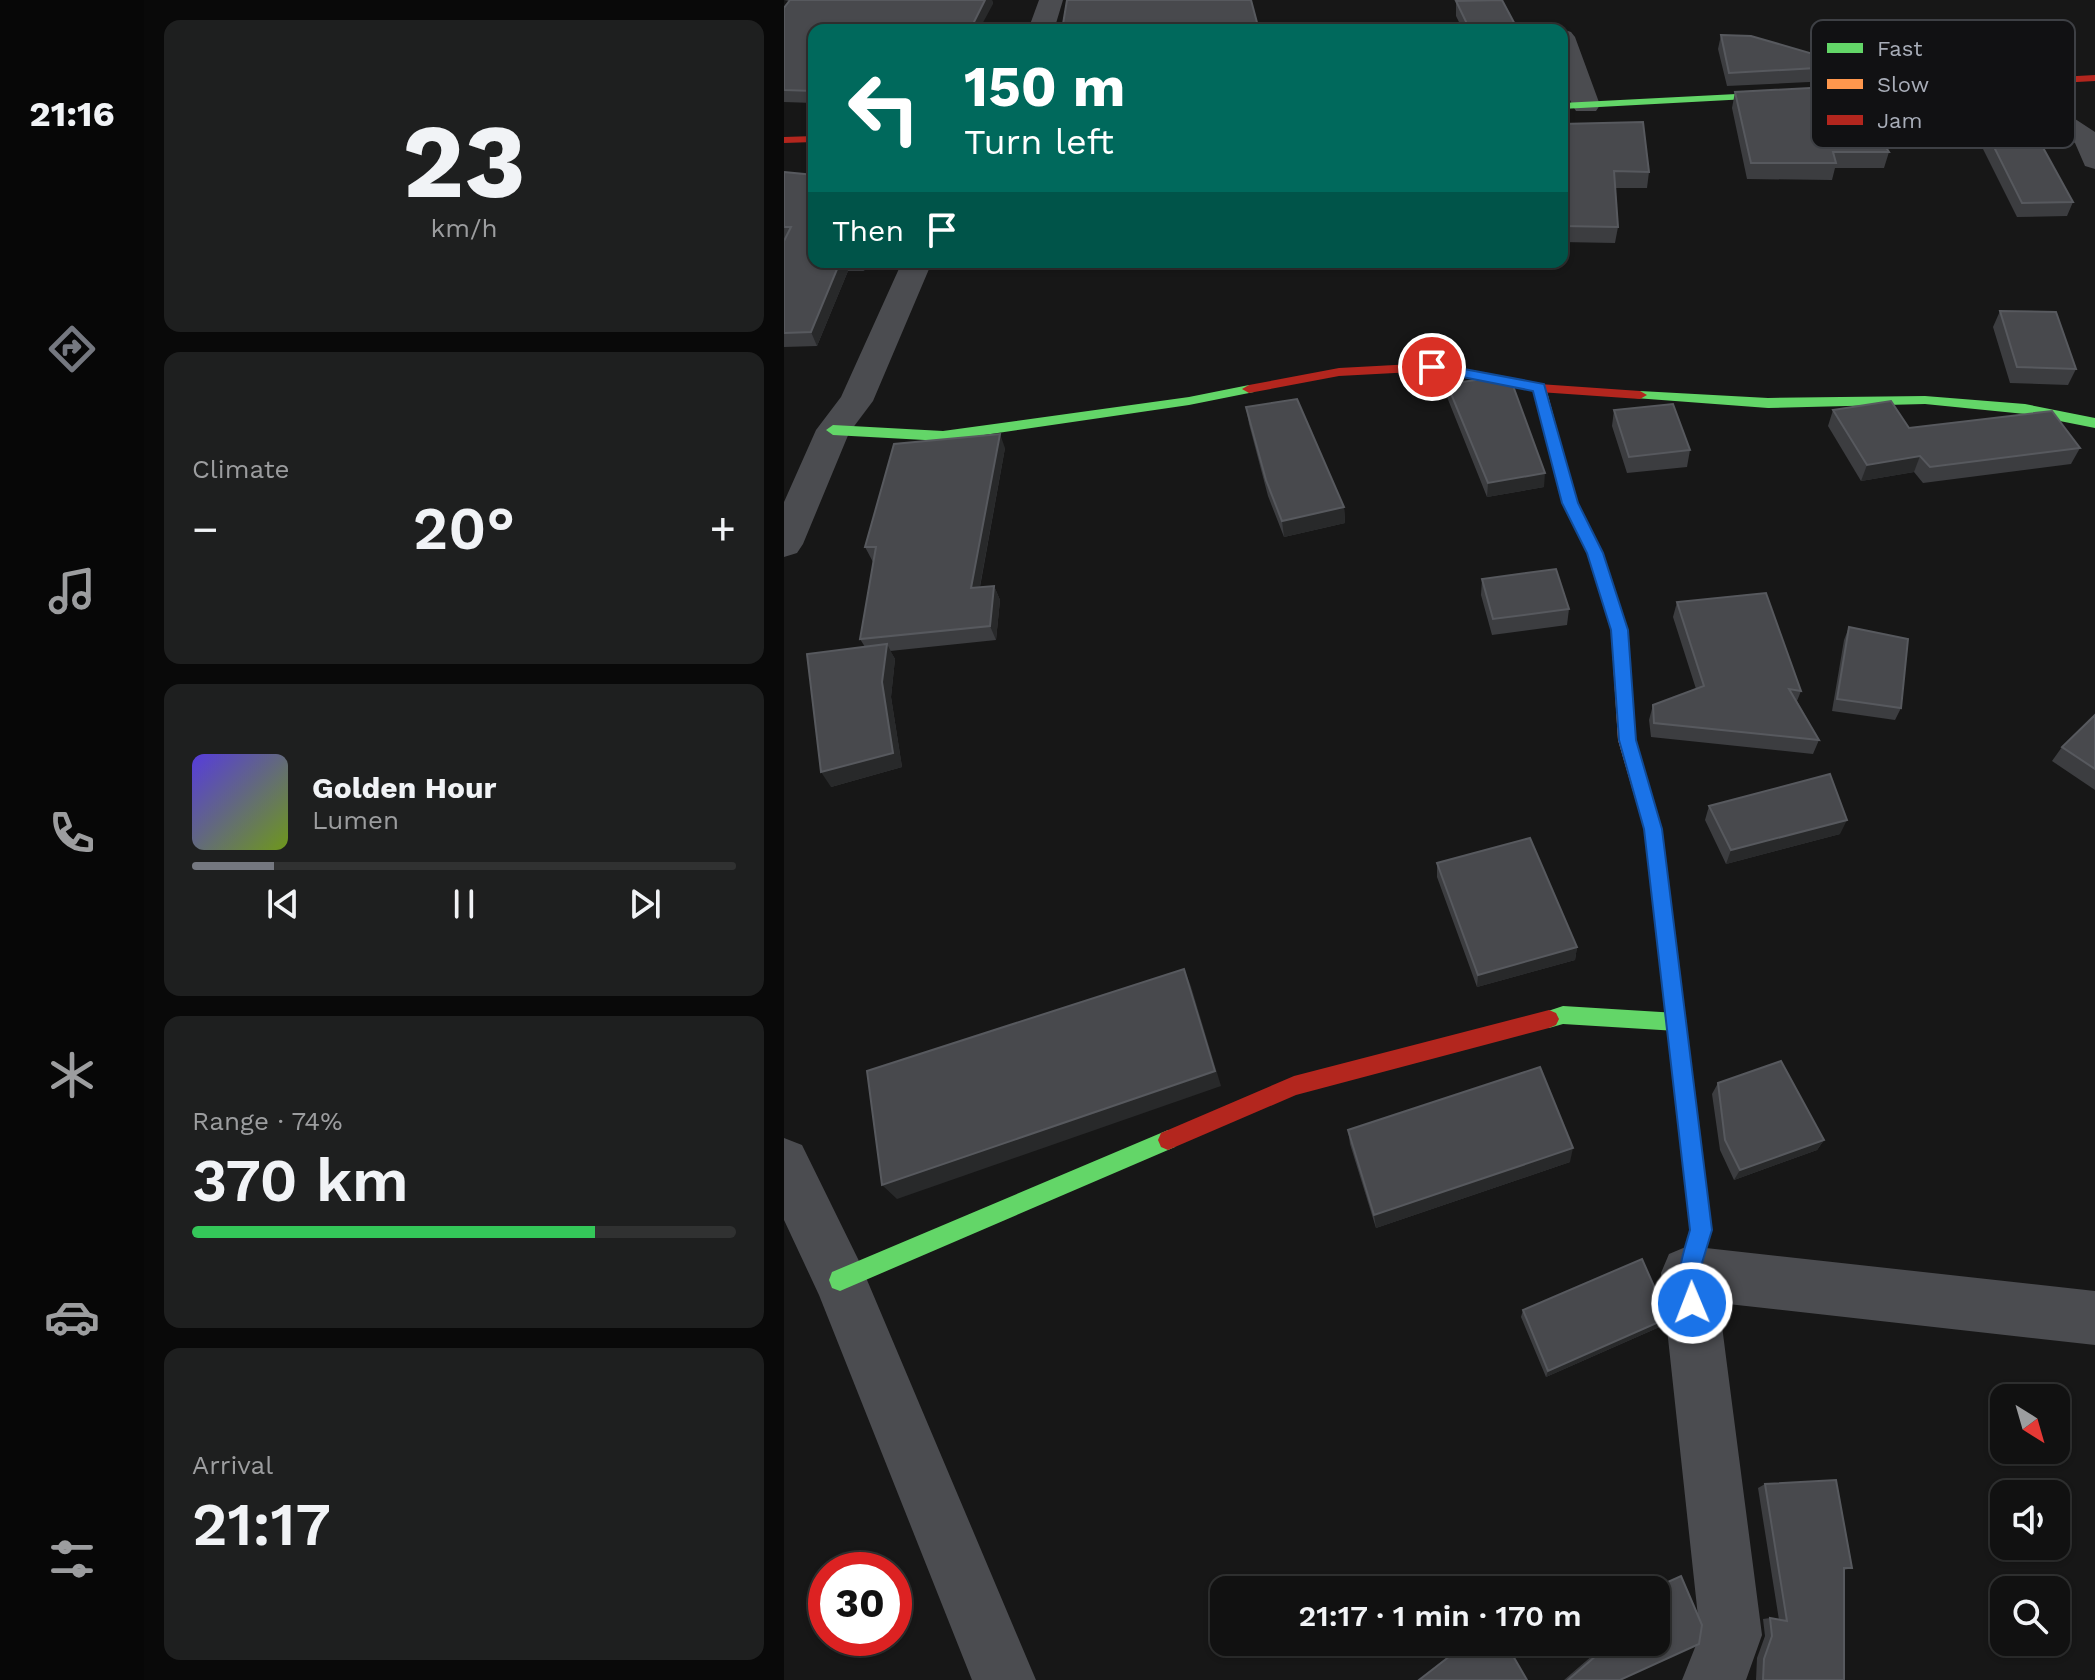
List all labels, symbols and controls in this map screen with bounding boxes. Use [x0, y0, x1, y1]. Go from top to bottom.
legend [1811, 20, 2075, 148]
text: Fast [1877, 36, 1923, 61]
text: 150 m [964, 54, 1126, 120]
icon: left [832, 56, 936, 160]
text: Slow [1877, 72, 1929, 97]
text: 21:16 [29, 93, 115, 135]
text: 23 [402, 100, 526, 222]
text: Jam [1877, 108, 1922, 133]
text: Turn left [964, 121, 1114, 163]
icon: arrive [920, 208, 964, 252]
text: km/h [431, 213, 497, 243]
text: Then [832, 213, 904, 248]
icon: directions [44, 321, 100, 377]
pin [1398, 333, 1466, 401]
icon: arrive [1410, 345, 1454, 389]
text: Climate [192, 454, 290, 484]
text: 20° [413, 493, 515, 564]
text: − [192, 503, 219, 555]
text: + [709, 503, 736, 555]
icon: music [44, 563, 100, 619]
text: Golden Hour [312, 770, 496, 805]
icon: phone [44, 805, 100, 861]
text: Lumen [312, 805, 399, 835]
icon: previous [261, 882, 305, 926]
icon: pause [442, 882, 486, 926]
icon: next [623, 882, 667, 926]
icon: climate [44, 1047, 100, 1103]
text: Range · 74% [192, 1106, 343, 1136]
text: 370 km [192, 1145, 409, 1216]
position arrow [1650, 1261, 1734, 1345]
icon: car [44, 1289, 100, 1345]
north arrow [1990, 1384, 2070, 1464]
map controls [1990, 1384, 2070, 1656]
text: Arrival [192, 1450, 273, 1480]
button: sound [1990, 1480, 2070, 1560]
text: 21:17 [192, 1489, 331, 1560]
icon: filters [44, 1531, 100, 1587]
speed limit sign: 30 [808, 1552, 912, 1656]
button: search [1990, 1576, 2070, 1656]
text: 21:17 · 1 min · 170 m [1298, 1598, 1582, 1633]

